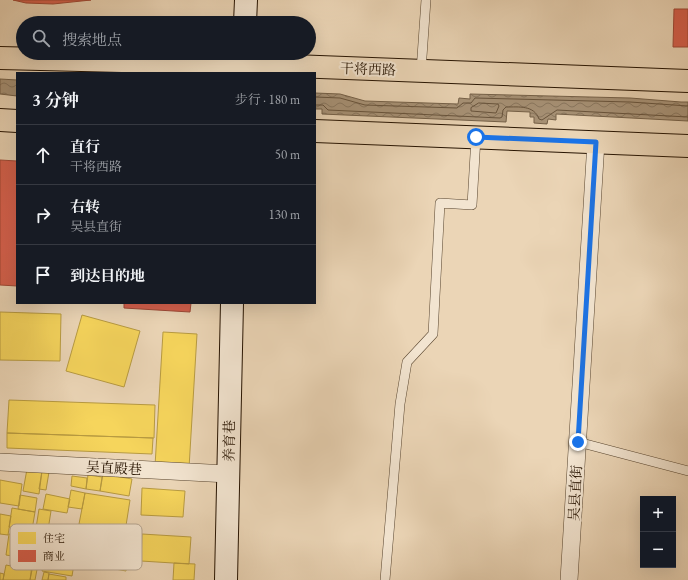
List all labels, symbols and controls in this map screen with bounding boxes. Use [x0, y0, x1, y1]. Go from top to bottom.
search box [16, 16, 316, 60]
icon: search [30, 27, 52, 49]
text: 搜索地点 [62, 30, 122, 49]
street label: 干将西路 [340, 59, 396, 79]
text: 3 分钟 [32, 89, 79, 111]
text: 步行 · 180 m [235, 91, 300, 108]
route start [467, 128, 485, 146]
text: 直行 [70, 137, 100, 156]
icon: ahead [32, 144, 54, 166]
text: 50 m [275, 146, 300, 163]
text: 干将西路 [70, 158, 122, 175]
text: 右转 [70, 197, 100, 216]
icon: right [32, 204, 54, 226]
text: 130 m [269, 206, 300, 223]
text: 吴县直街 [70, 218, 122, 235]
icon: arrive [32, 264, 54, 286]
text: 到达目的地 [70, 266, 145, 285]
street label: 养育巷 [220, 420, 238, 462]
route end [569, 433, 587, 451]
street label: 吴直殿巷 [86, 458, 142, 478]
street label: 吴县直街 [565, 465, 585, 521]
map controls [640, 496, 676, 568]
button: + [640, 496, 676, 532]
legend [10, 524, 142, 570]
text: 住宅 [43, 531, 65, 545]
button: − [640, 532, 676, 568]
text: 商业 [43, 549, 65, 563]

